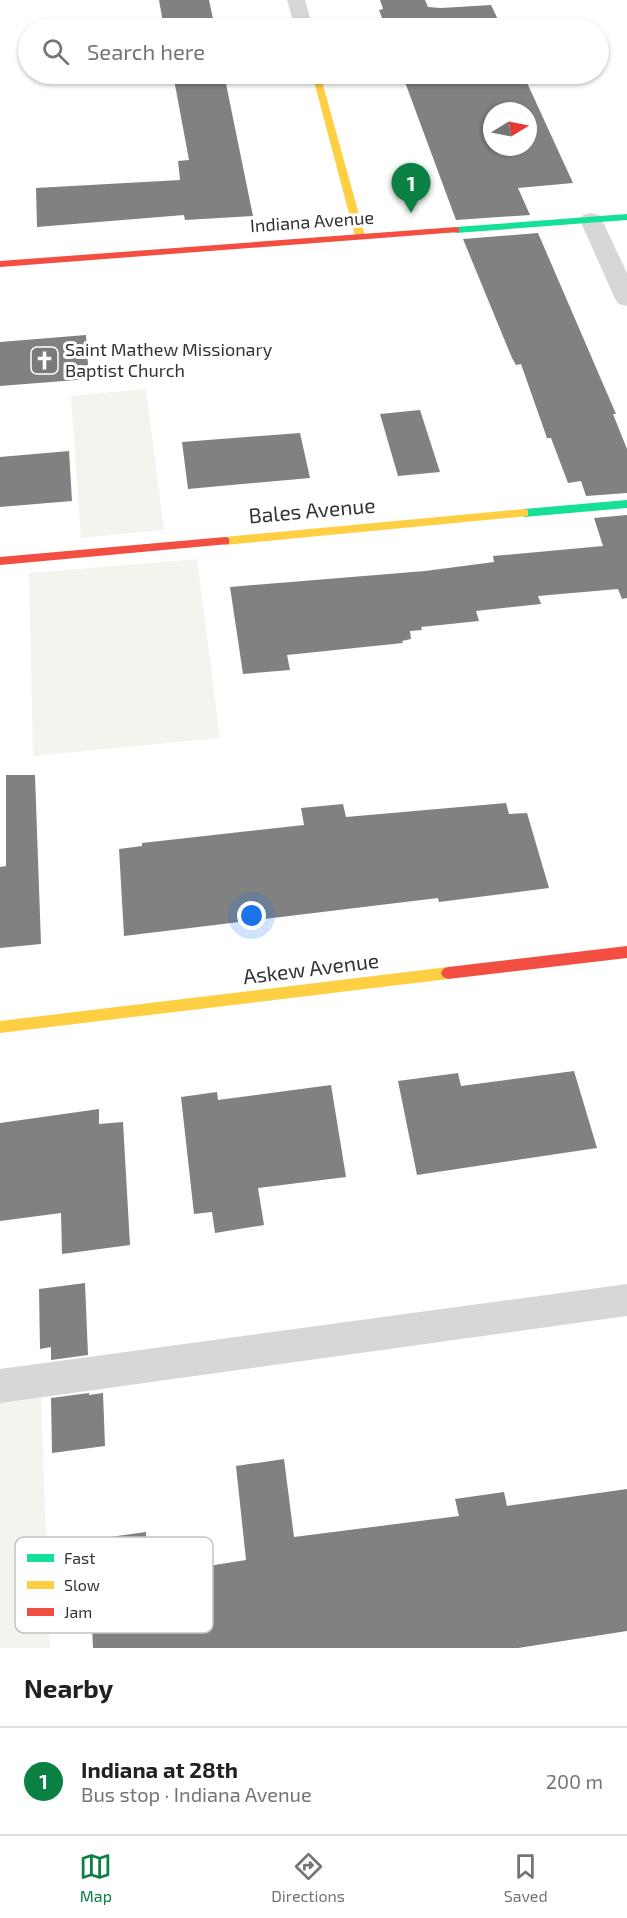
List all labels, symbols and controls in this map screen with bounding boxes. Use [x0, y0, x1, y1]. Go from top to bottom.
search box [18, 18, 609, 84]
icon: search [39, 35, 72, 68]
text: Search here [87, 38, 205, 64]
north arrow [483, 102, 537, 156]
pin: 1 [392, 164, 430, 213]
street label: Indiana Avenue [249, 206, 375, 236]
place label: Saint Mathew Missionary Baptist Church [65, 338, 273, 381]
church icon: Saint Mathew Missionary Baptist Church [28, 344, 60, 376]
street label: Bales Avenue [247, 492, 376, 528]
your location [237, 901, 266, 930]
street label: Askew Avenue [241, 947, 380, 988]
legend [15, 1537, 213, 1633]
text: Fast [64, 1548, 95, 1567]
text: Slow [64, 1575, 100, 1594]
text: Jam [64, 1602, 92, 1621]
text: Nearby [24, 1672, 113, 1703]
text: Indiana at 28th [81, 1756, 238, 1782]
text: 1 [39, 1769, 48, 1793]
text: 200 m [546, 1769, 603, 1793]
text: Bus stop · Indiana Avenue [81, 1782, 312, 1806]
tab: Map [79, 1850, 112, 1905]
tab: Directions [271, 1850, 345, 1905]
tab: Saved [504, 1850, 548, 1905]

